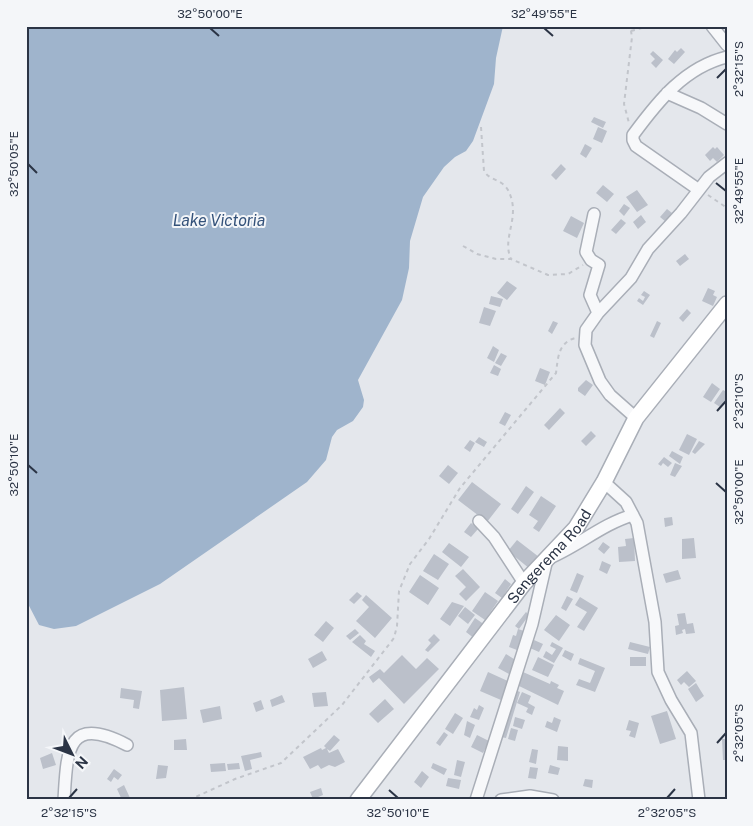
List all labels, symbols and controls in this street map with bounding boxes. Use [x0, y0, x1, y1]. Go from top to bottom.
text: 32°50'00"E [177, 7, 243, 21]
text: 32°49'55"E [511, 7, 577, 21]
text: 2°32'15"S [732, 41, 746, 97]
text: 32°50'05"E [7, 131, 21, 197]
text: 32°49'55"E [732, 158, 746, 224]
water label: Lake Victoria [173, 211, 265, 230]
text: 2°32'10"S [732, 373, 746, 429]
text: 32°50'10"E [7, 433, 21, 497]
text: 32°50'00"E [732, 459, 746, 525]
street label: Sengerema Road [503, 506, 594, 606]
text: 2°32'05"S [732, 704, 746, 762]
north arrow [48, 728, 98, 778]
text: N [72, 753, 91, 772]
text: 2°32'15"S [41, 806, 97, 820]
text: 32°50'10"E [366, 806, 430, 820]
text: 2°32'05"S [638, 806, 696, 820]

